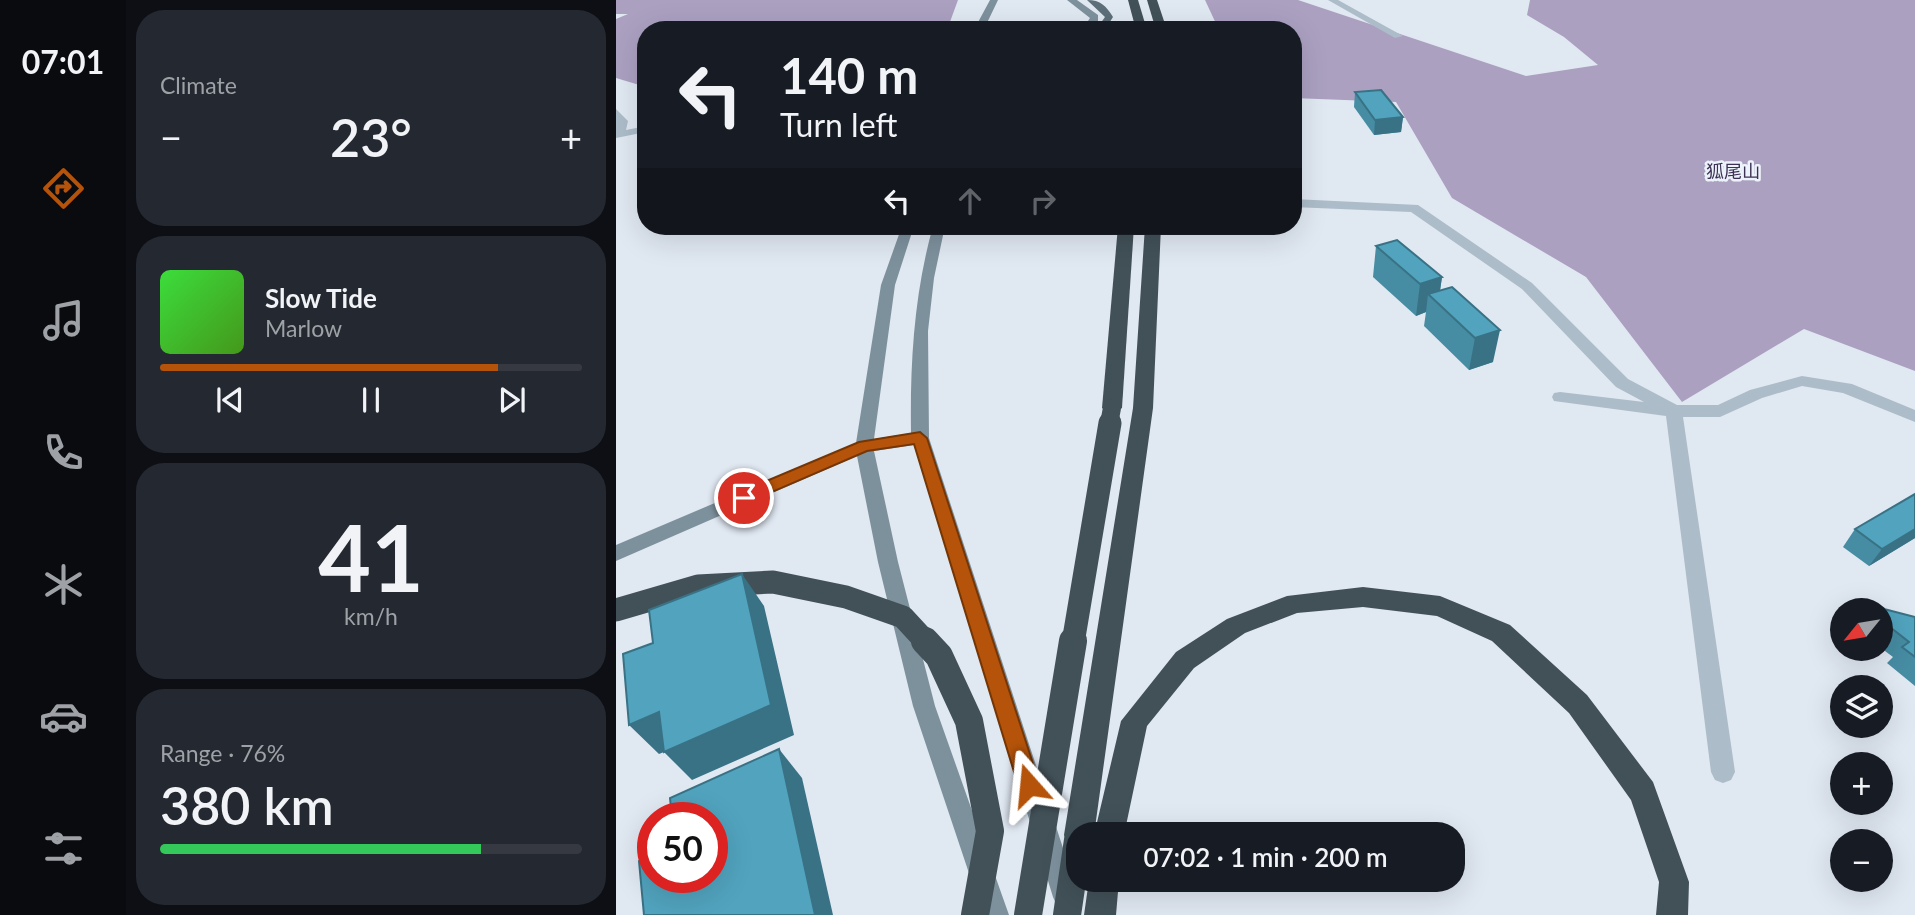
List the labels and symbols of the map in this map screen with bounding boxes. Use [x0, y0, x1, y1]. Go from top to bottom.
park label: 狐尾山 [1706, 160, 1760, 182]
pin [714, 468, 774, 528]
north arrow [1830, 598, 1894, 662]
position arrow [992, 748, 1066, 822]
speed limit sign: 50 [637, 802, 728, 893]

